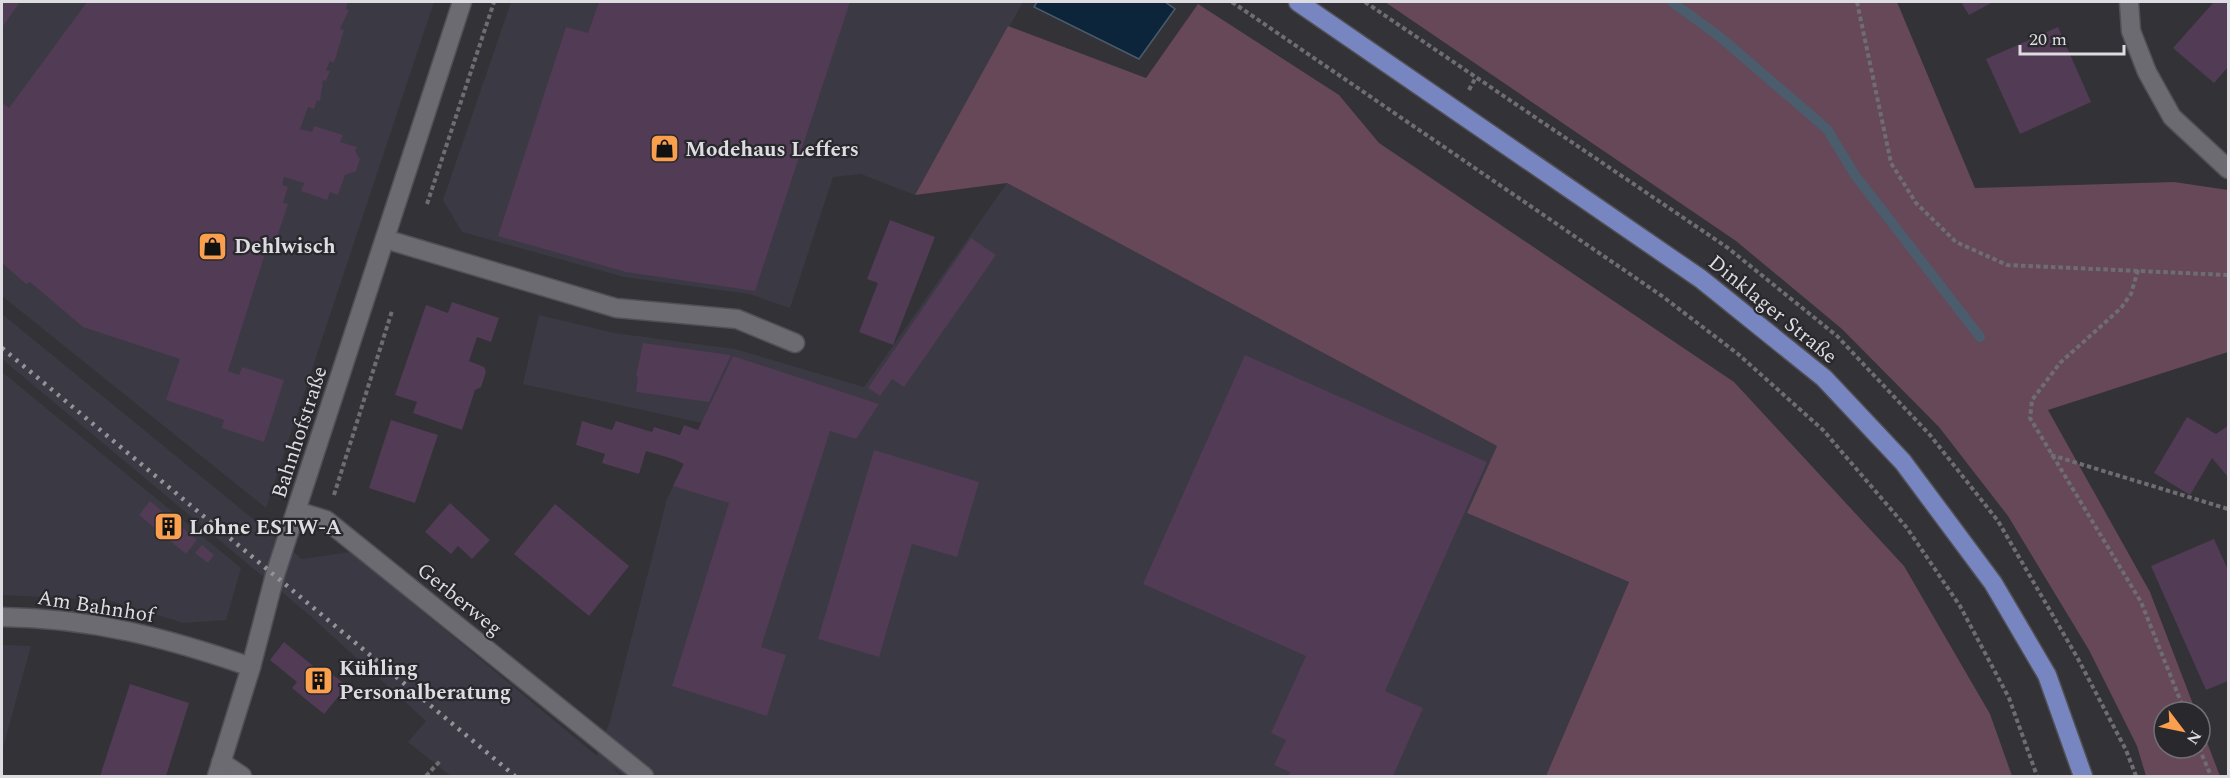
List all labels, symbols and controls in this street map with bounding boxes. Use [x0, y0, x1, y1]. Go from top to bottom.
scale bar [2020, 18, 2124, 56]
text: 20 m [2029, 26, 2067, 53]
shop icon: Modehaus Leffers [648, 133, 680, 165]
place label: Modehaus Leffers [685, 134, 859, 166]
shop icon: Dehlwisch [197, 230, 229, 262]
place label: Dehlwisch [234, 231, 336, 263]
street label: Dinklager Straße [1701, 247, 1844, 372]
street label: Bahnhofstraße [264, 362, 336, 503]
building icon: Lohne ESTW-A [152, 511, 184, 543]
place label: Lohne ESTW-A [189, 512, 342, 544]
street label: Gerberweg [409, 555, 509, 644]
street label: Am Bahnhof [35, 582, 159, 632]
place label: Kühling Personalberatung [339, 653, 511, 709]
building icon: Kühling Personalberatung [302, 664, 334, 696]
north arrow [2152, 700, 2212, 760]
text: N [2180, 726, 2208, 749]

